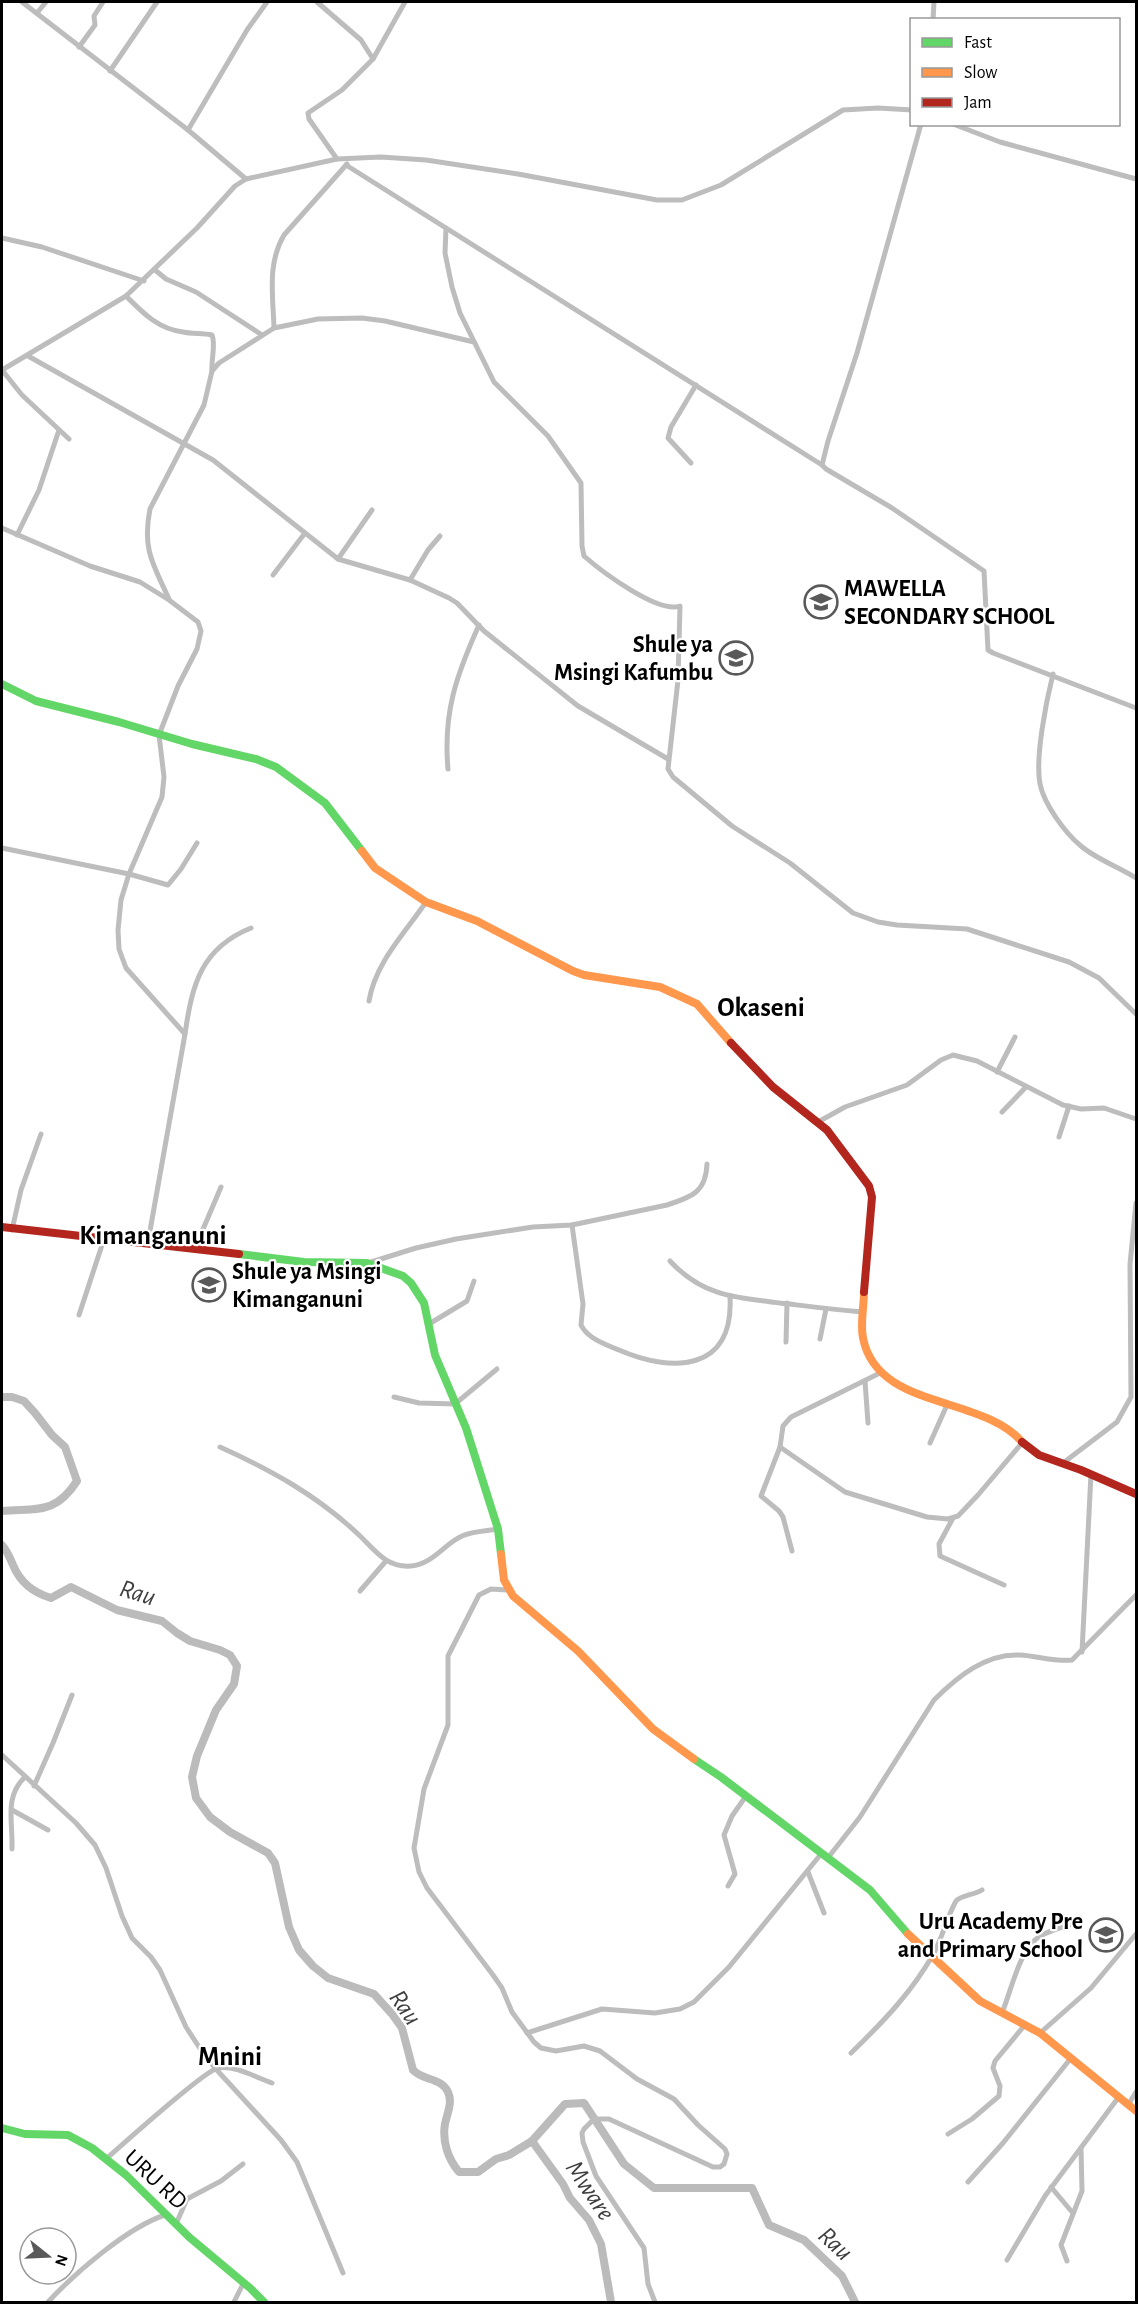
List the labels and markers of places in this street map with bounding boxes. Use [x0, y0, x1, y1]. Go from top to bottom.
place label: MAWELLA SECONDARY SCHOOL [844, 577, 1055, 629]
school or university icon: MAWELLA SECONDARY SCHOOL [803, 584, 839, 620]
place label: Shule ya Msingi Kafumbu [554, 633, 713, 685]
school or university icon: Shule ya Msingi Kafumbu [718, 640, 754, 676]
place label: Shule ya Msingi Kimanganuni [232, 1260, 382, 1312]
school or university icon: Shule ya Msingi Kimanganuni [191, 1267, 227, 1303]
place label: Uru Academy Pre and Primary School [898, 1910, 1083, 1962]
school or university icon: Uru Academy Pre and Primary School [1088, 1917, 1124, 1953]

